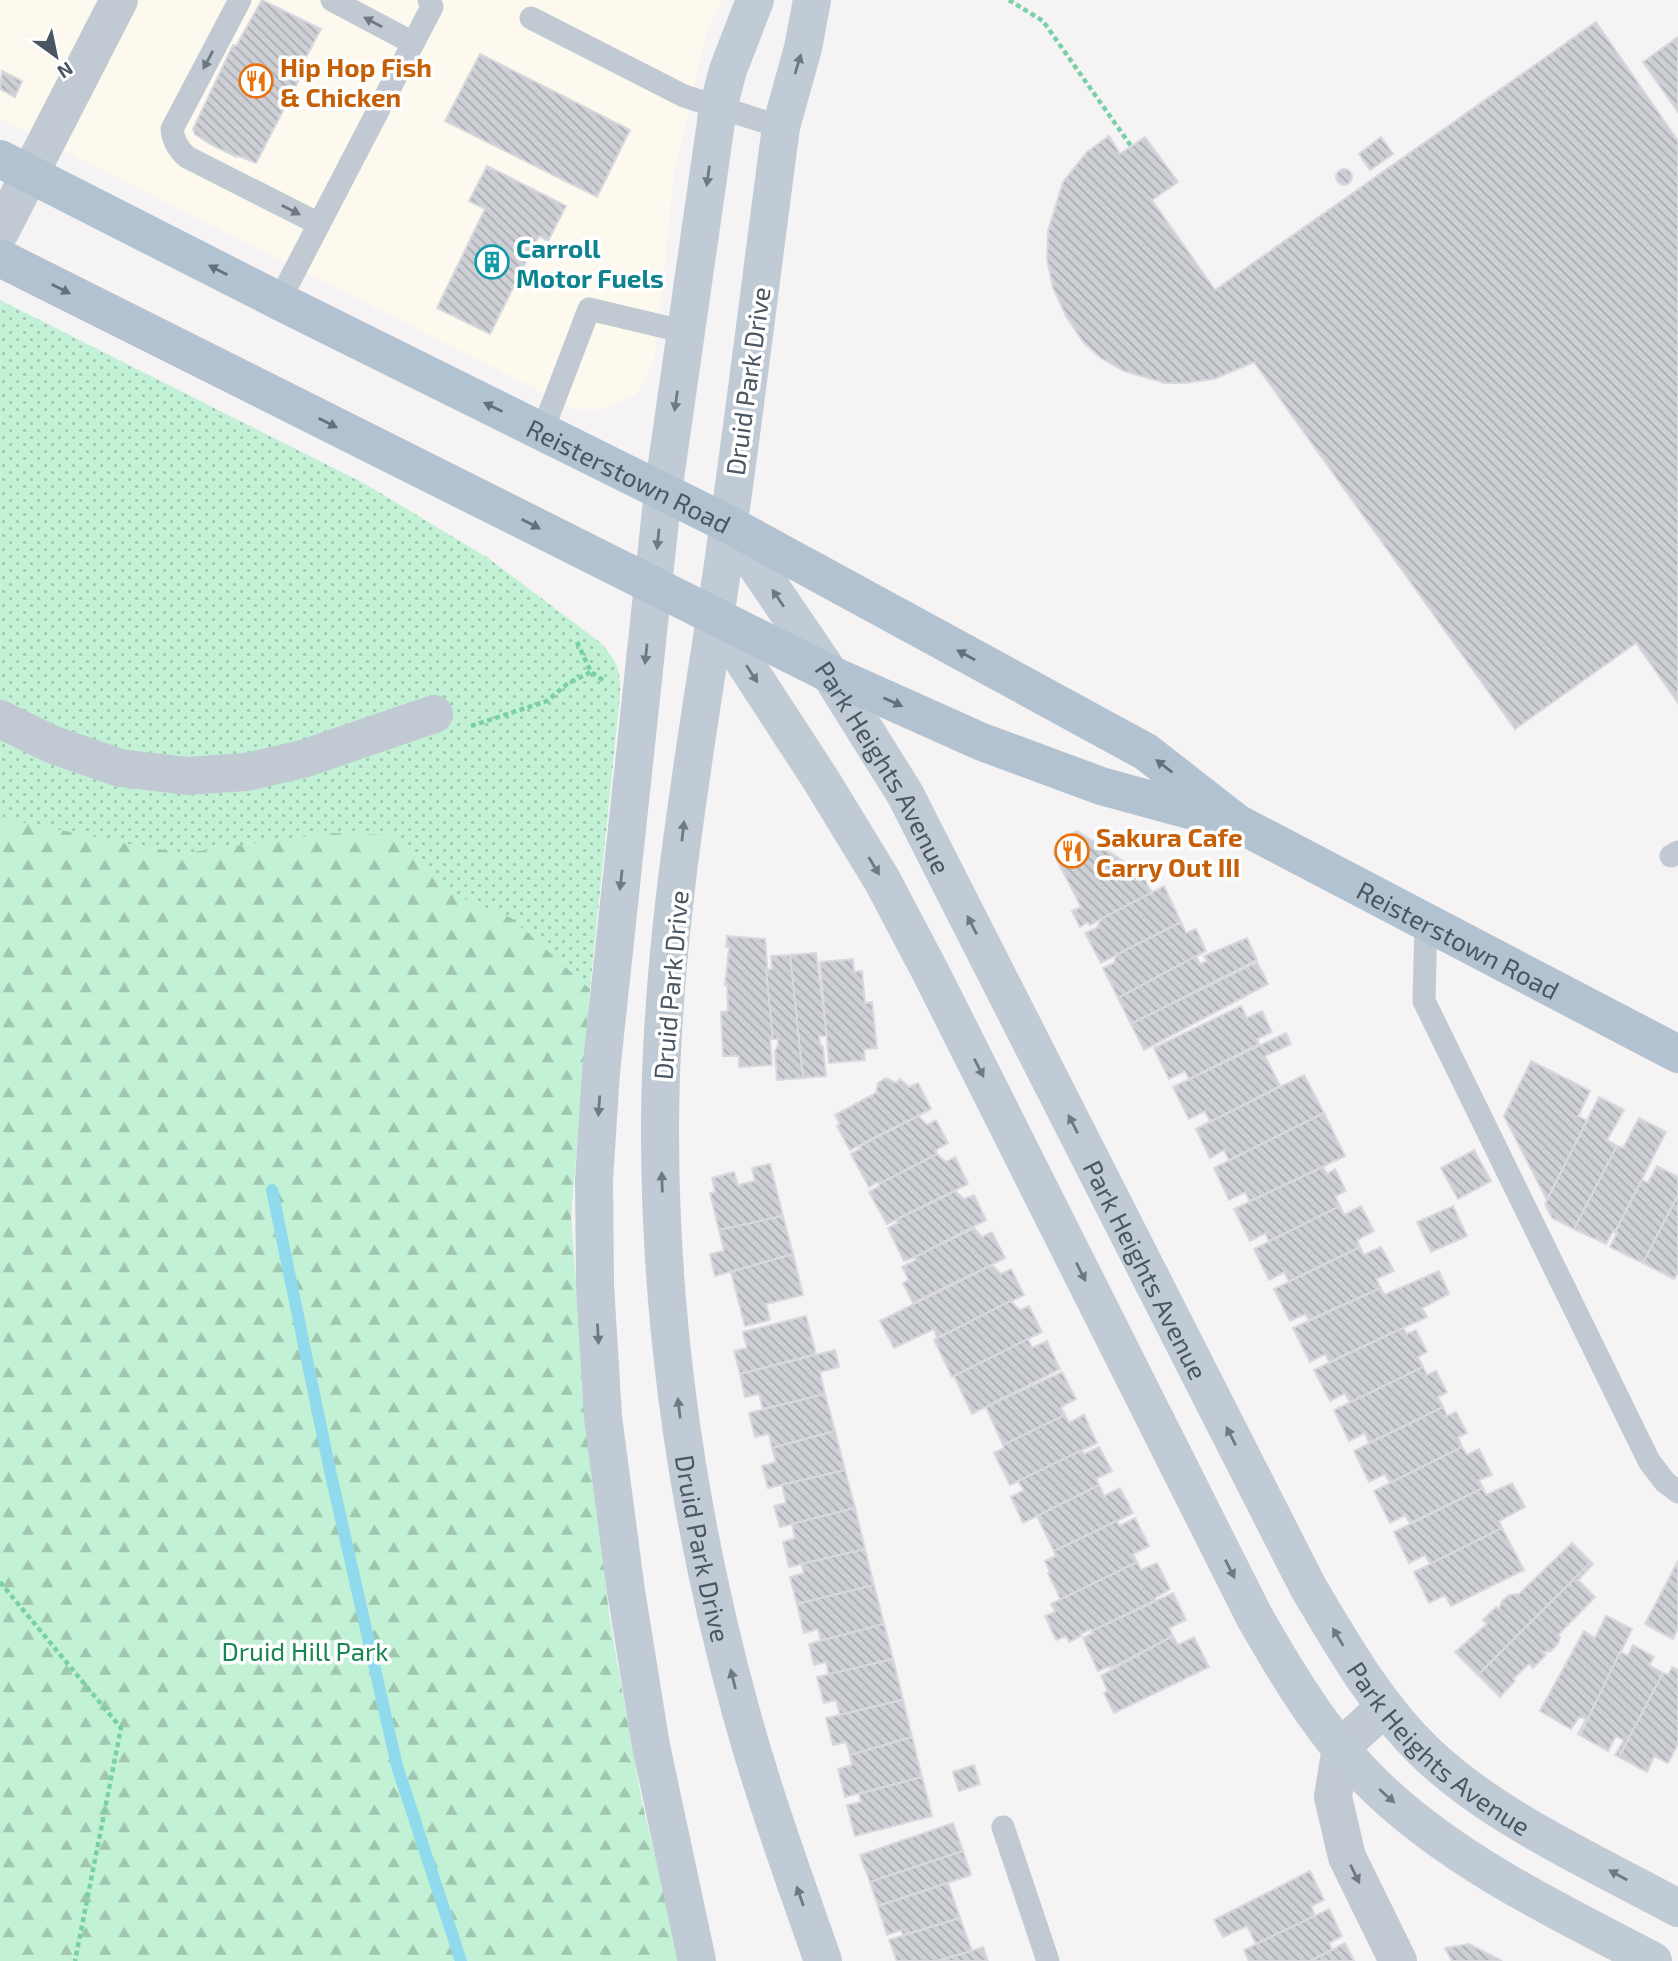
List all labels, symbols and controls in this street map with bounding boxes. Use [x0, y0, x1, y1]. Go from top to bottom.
one-way arrow [363, 16, 383, 28]
north arrow [21, 21, 91, 91]
one-way arrow [203, 51, 215, 71]
place label: Hip Hop Fish & Chicken [280, 51, 432, 112]
one-way arrow [793, 53, 804, 74]
text: N [54, 57, 78, 84]
restaurant icon: Hip Hop Fish & Chicken [237, 62, 275, 100]
one-way arrow [703, 165, 714, 187]
one-way arrow [281, 204, 301, 215]
place label: Carroll Motor Fuels [516, 232, 664, 293]
building icon: Carroll Motor Fuels [473, 243, 511, 281]
one-way arrow [208, 265, 228, 276]
one-way arrow [51, 283, 71, 294]
street label: Druid Park Drive [718, 285, 776, 477]
one-way arrow [671, 390, 682, 412]
one-way arrow [483, 402, 503, 413]
street label: Reisterstown Road [522, 411, 736, 539]
one-way arrow [318, 417, 338, 428]
one-way arrow [521, 519, 541, 530]
one-way arrow [653, 528, 664, 550]
one-way arrow [772, 588, 785, 607]
one-way arrow [640, 643, 651, 665]
one-way arrow [956, 649, 976, 661]
street label: Park Heights Avenue [810, 654, 958, 879]
one-way arrow [746, 664, 759, 684]
one-way arrow [882, 697, 903, 708]
one-way arrow [1155, 760, 1173, 774]
one-way arrow [678, 819, 689, 841]
place label: Sakura Cafe Carry Out III [1096, 821, 1243, 883]
restaurant icon: Sakura Cafe Carry Out III [1053, 832, 1091, 870]
one-way arrow [868, 857, 880, 876]
one-way arrow [615, 869, 626, 891]
street label: Reisterstown Road [1352, 873, 1565, 1005]
street label: Druid Park Drive [646, 889, 694, 1081]
one-way arrow [966, 915, 977, 935]
one-way arrow [973, 1058, 984, 1078]
one-way arrow [593, 1096, 604, 1118]
one-way arrow [1067, 1114, 1078, 1134]
street label: Park Heights Avenue [1078, 1155, 1215, 1384]
one-way arrow [656, 1170, 667, 1192]
one-way arrow [1075, 1262, 1086, 1282]
one-way arrow [592, 1323, 603, 1345]
one-way arrow [673, 1397, 684, 1419]
one-way arrow [1226, 1426, 1237, 1446]
street label: Druid Park Drive [670, 1452, 738, 1645]
one-way arrow [1224, 1559, 1235, 1579]
one-way arrow [1332, 1627, 1344, 1646]
park label: Druid Hill Park [221, 1635, 389, 1666]
street label: Park Heights Avenue [1342, 1655, 1536, 1841]
one-way arrow [727, 1668, 738, 1690]
one-way arrow [1378, 1788, 1395, 1804]
one-way arrow [1350, 1864, 1361, 1884]
one-way arrow [1608, 1869, 1628, 1881]
one-way arrow [794, 1886, 805, 1907]

